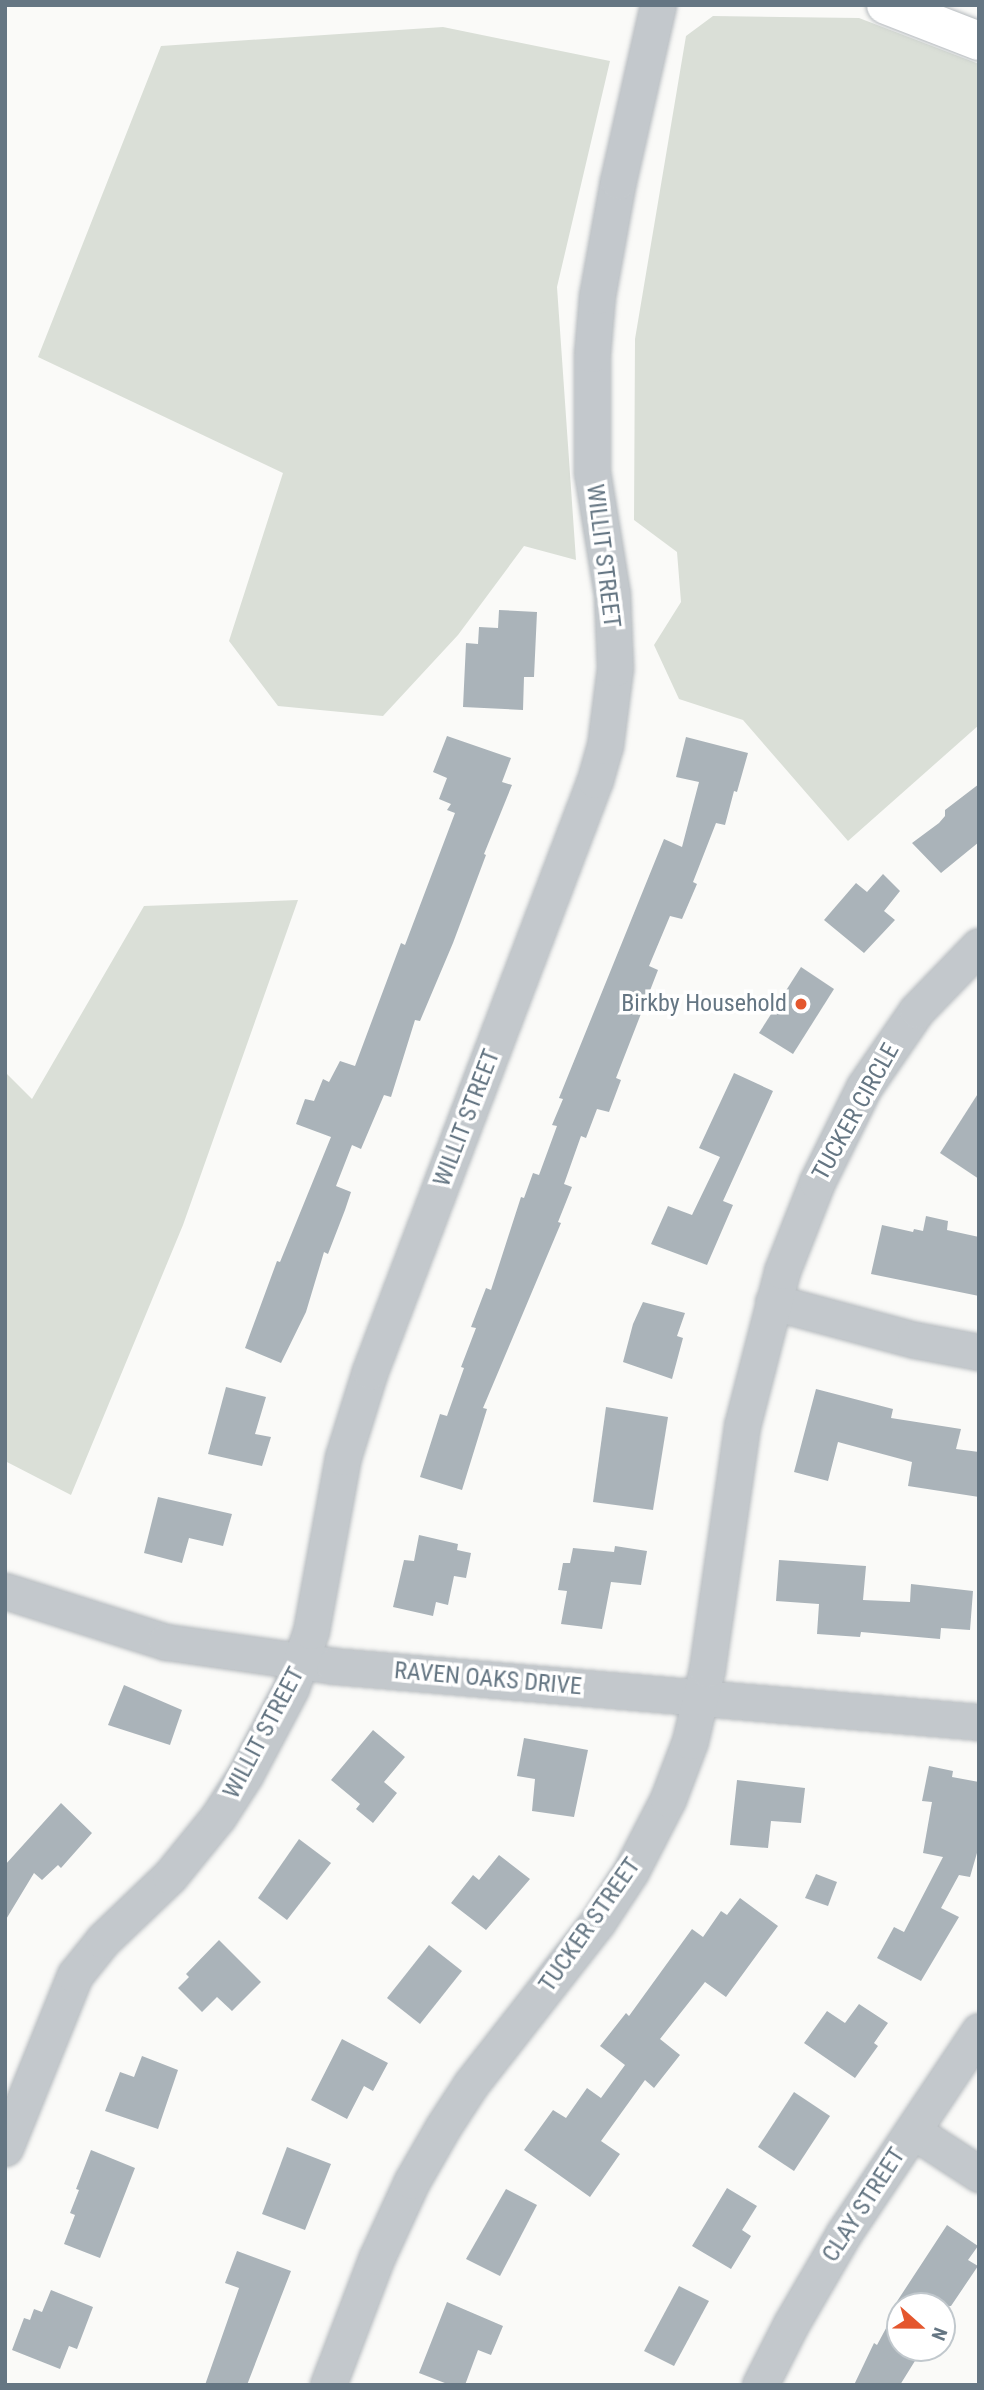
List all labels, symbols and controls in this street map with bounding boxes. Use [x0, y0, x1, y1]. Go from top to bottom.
street label: WILLIT STREET [580, 482, 626, 630]
place label: Birkby Household [621, 990, 787, 1018]
marker: Birkby Household [793, 996, 809, 1012]
street label: TUCKER CIRCLE [807, 1038, 905, 1186]
street label: WILLIT STREET [428, 1045, 506, 1191]
street label: RAVEN OAKS DRIVE [393, 1656, 583, 1702]
street label: WILLIT STREET [217, 1662, 311, 1804]
street label: TUCKER STREET [533, 1852, 647, 1998]
street label: CLAY STREET [816, 2142, 912, 2268]
north arrow [886, 2292, 956, 2362]
text: N [926, 2324, 952, 2344]

